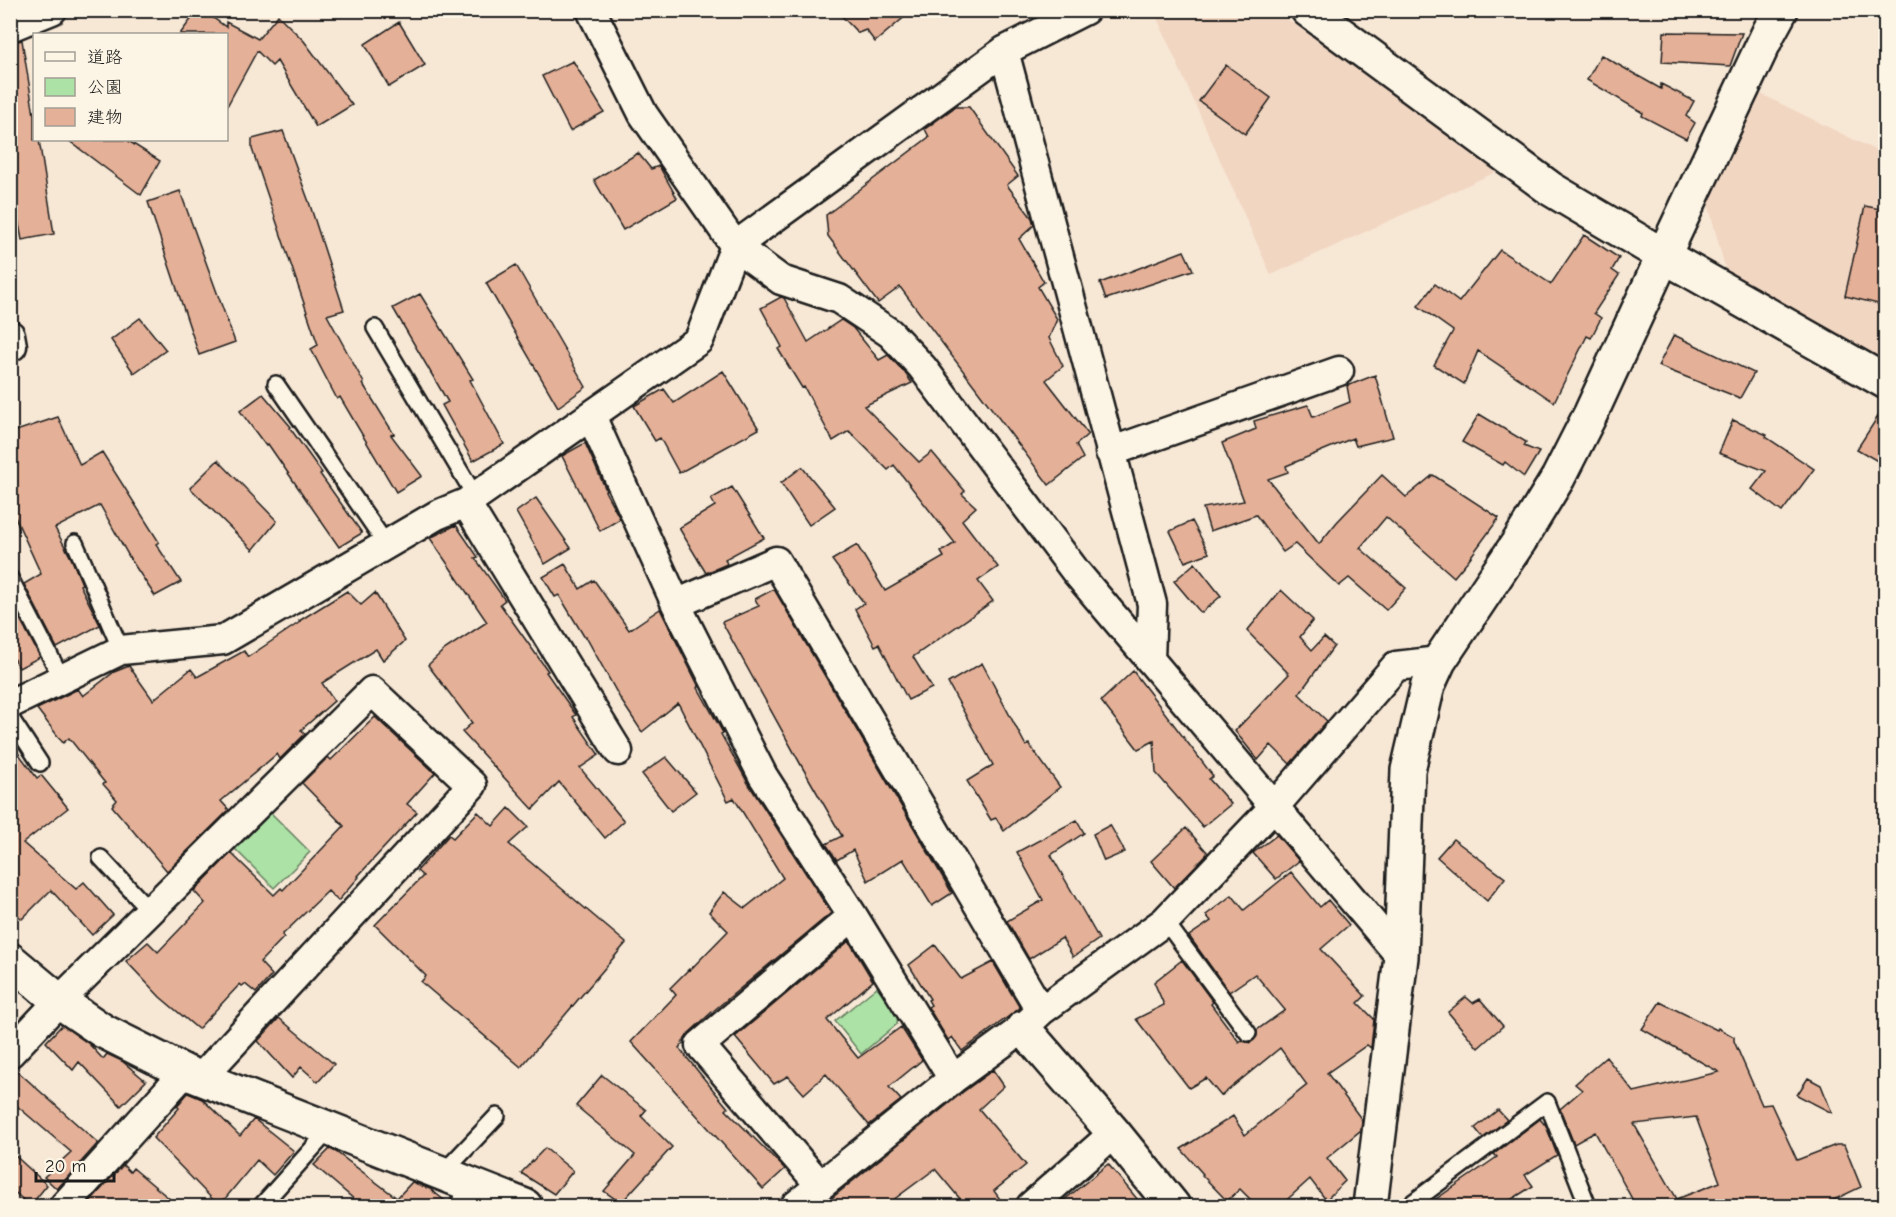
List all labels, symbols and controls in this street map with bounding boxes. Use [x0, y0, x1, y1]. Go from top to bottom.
legend [33, 33, 228, 141]
text: 道路 [87, 47, 123, 68]
text: 公園 [87, 77, 123, 98]
text: 建物 [87, 107, 123, 128]
scale bar [36, 1145, 114, 1183]
text: 20 m [45, 1156, 86, 1177]

